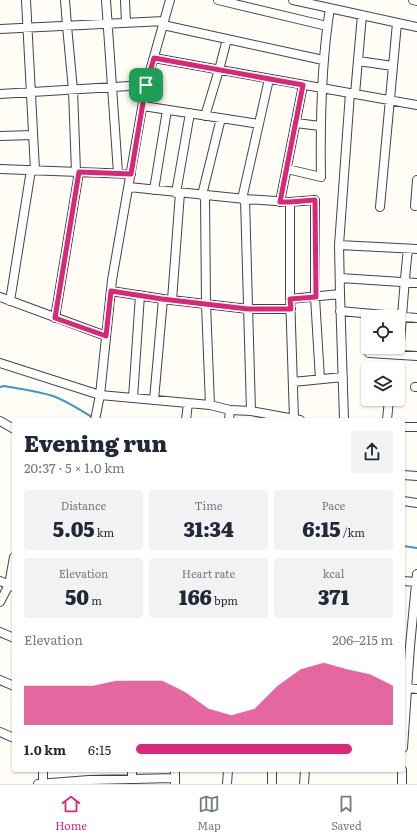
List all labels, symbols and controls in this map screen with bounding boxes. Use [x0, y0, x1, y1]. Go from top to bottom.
pin [129, 68, 163, 102]
icon: arrive [135, 74, 157, 96]
map controls [361, 310, 405, 406]
button: locate [361, 310, 405, 354]
button: layers [361, 362, 405, 406]
text: Evening run [24, 426, 167, 459]
button: share [351, 431, 393, 473]
text: 20:37 · 5 × 1.0 km [24, 458, 125, 477]
text: Distance [61, 497, 106, 513]
text: Time [195, 497, 222, 513]
text: Pace [322, 497, 345, 513]
text: 5.05 [53, 513, 95, 543]
text: 31:34 [183, 513, 234, 543]
text: 6:15 [302, 513, 341, 543]
text: km [95, 524, 114, 540]
text: /km [341, 524, 365, 540]
text: Elevation [59, 565, 108, 581]
text: Heart rate [182, 565, 235, 581]
text: kcal [323, 565, 344, 581]
text: 50 [65, 581, 89, 611]
text: 166 [179, 581, 212, 611]
text: 371 [318, 581, 349, 611]
text: m [89, 592, 102, 608]
text: bpm [212, 592, 238, 608]
text: Elevation [24, 630, 83, 649]
text: 206–215 m [332, 630, 393, 649]
text: 1.0 km [24, 740, 66, 759]
text: 6:15 [88, 740, 111, 759]
tab: Home [55, 793, 87, 833]
tab: Map [197, 793, 221, 833]
tab: Saved [331, 793, 362, 833]

